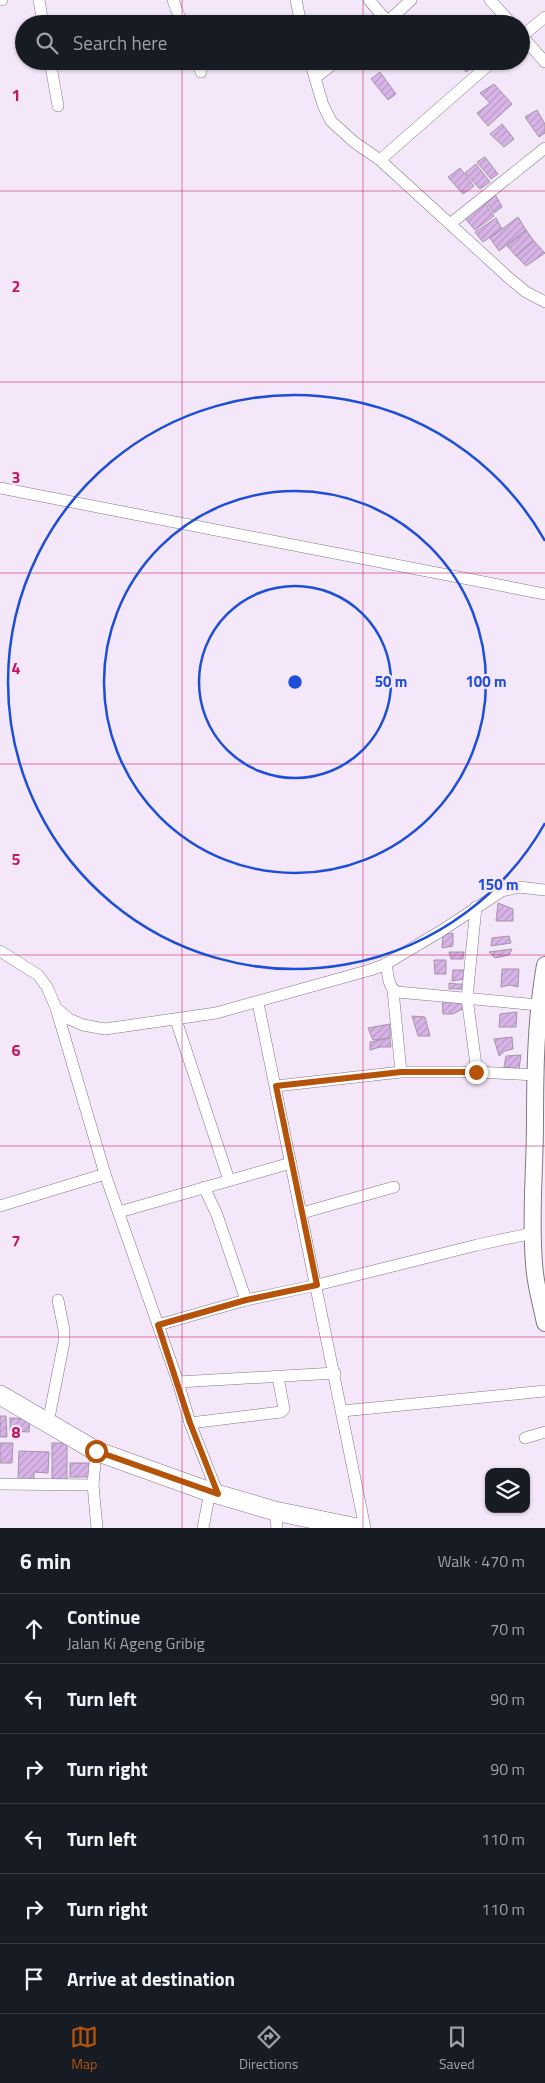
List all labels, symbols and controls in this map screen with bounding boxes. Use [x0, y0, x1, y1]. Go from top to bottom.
search box [15, 15, 530, 70]
text: Search here [73, 28, 167, 57]
icon: search [33, 29, 61, 57]
text: 1 [12, 83, 20, 107]
text: 2 [12, 274, 20, 298]
text: 3 [12, 465, 20, 489]
text: 4 [12, 656, 21, 680]
text: 50 m [375, 670, 407, 693]
text: 100 m [465, 670, 507, 693]
centre of rings [286, 673, 304, 691]
text: 5 [12, 847, 21, 871]
text: 150 m [477, 873, 519, 896]
text: 6 [12, 1038, 21, 1062]
route end [465, 1061, 488, 1084]
text: 7 [12, 1229, 20, 1253]
text: 8 [12, 1420, 21, 1444]
route start [85, 1440, 108, 1463]
map controls [485, 1468, 530, 1513]
button: layers [485, 1468, 530, 1513]
text: 6 min [20, 1545, 71, 1577]
text: Walk · 470 m [437, 1549, 525, 1573]
text: Continue [67, 1602, 140, 1631]
icon: ahead [20, 1615, 48, 1643]
text: 70 m [490, 1617, 525, 1641]
text: Jalan Ki Ageng Gribig [67, 1631, 205, 1655]
text: Turn left [67, 1684, 137, 1713]
icon: left [20, 1685, 48, 1713]
text: 90 m [490, 1687, 525, 1711]
text: Turn right [67, 1754, 148, 1783]
icon: right [20, 1755, 48, 1783]
text: 90 m [490, 1757, 525, 1781]
text: Turn left [67, 1824, 137, 1853]
icon: left [20, 1825, 48, 1853]
text: 110 m [481, 1827, 525, 1851]
text: Turn right [67, 1894, 148, 1923]
icon: right [20, 1895, 48, 1923]
text: 110 m [481, 1897, 525, 1921]
text: Arrive at destination [67, 1964, 235, 1993]
icon: arrive [20, 1965, 48, 1993]
tab: Map [70, 2023, 98, 2074]
tab: Directions [239, 2023, 298, 2074]
tab: Saved [439, 2023, 475, 2074]

